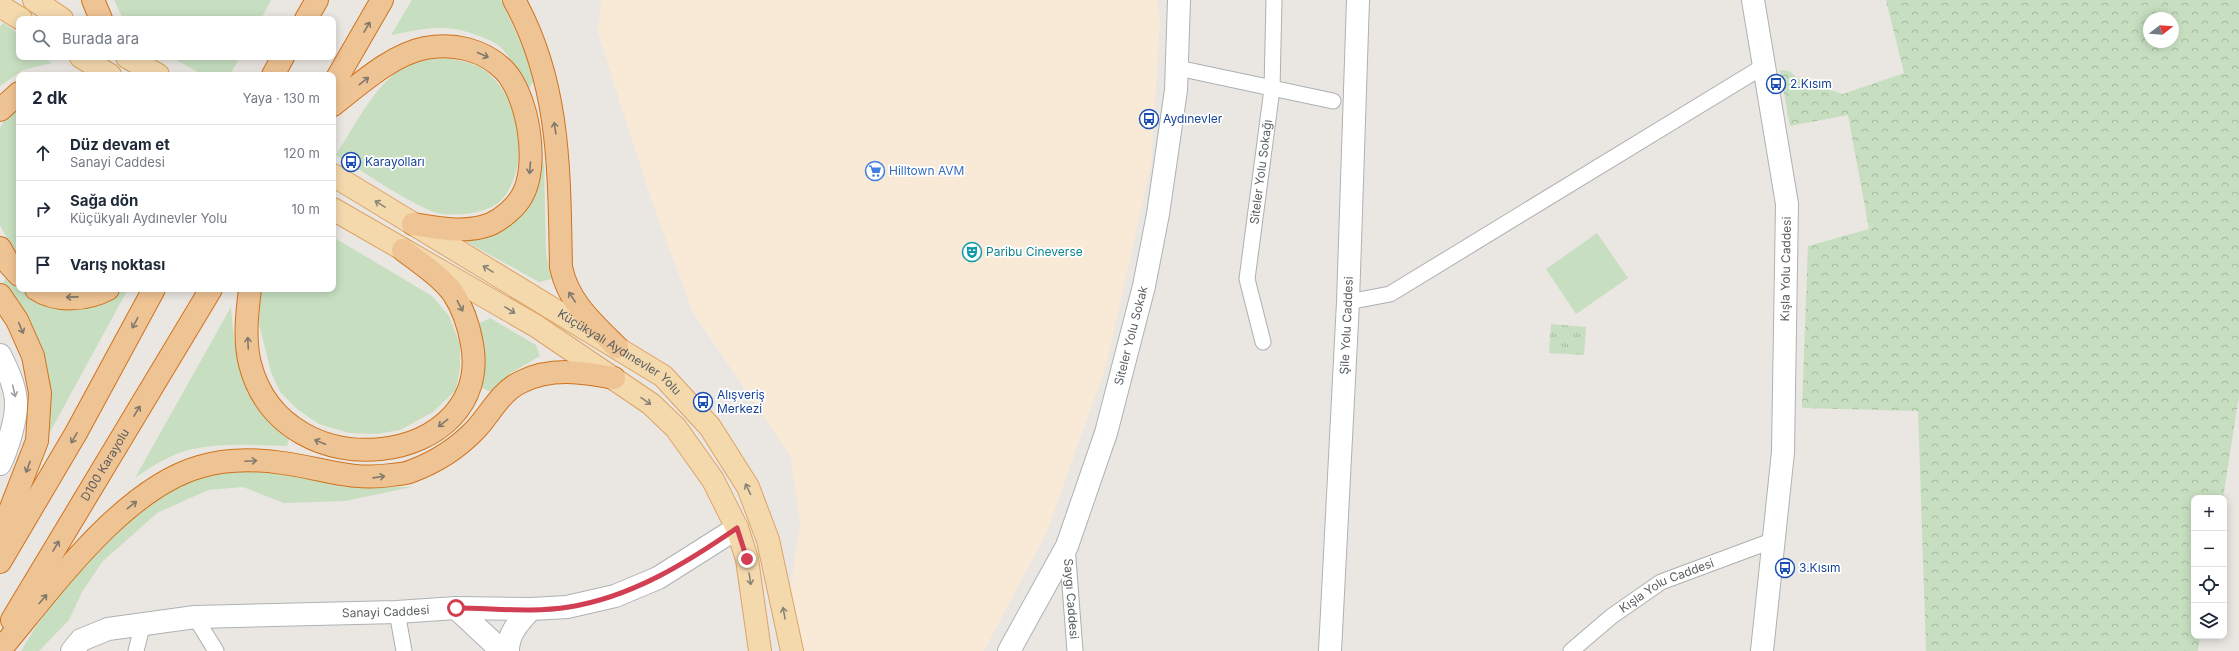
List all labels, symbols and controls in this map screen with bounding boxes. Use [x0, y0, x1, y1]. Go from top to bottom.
north arrow [2143, 12, 2179, 48]
search box [16, 16, 336, 60]
one-way arrow [363, 22, 371, 34]
icon: search [30, 27, 52, 49]
text: Burada ara [62, 29, 139, 48]
one-way arrow [477, 52, 489, 60]
bus stop icon: 2.Kısım [1765, 73, 1787, 95]
place label: 2.Kısım [1790, 76, 1832, 91]
one-way arrow [358, 77, 369, 85]
text: 2 dk [32, 88, 67, 108]
text: Yaya · 130 m [243, 90, 320, 106]
bus stop icon: Aydınevler [1138, 108, 1160, 130]
place label: Aydınevler [1163, 111, 1223, 126]
street label: Siteler Yolu Sokağı [1246, 119, 1275, 225]
one-way arrow [551, 122, 559, 135]
text: Düz devam et [70, 135, 170, 154]
icon: ahead [32, 142, 54, 164]
text: 120 m [284, 145, 320, 161]
bus stop icon: Karayolları [340, 151, 362, 173]
text: Sanayi Caddesi [70, 154, 165, 170]
place label: Karayolları [365, 154, 425, 169]
supermarket icon: Hilltown AVM [864, 160, 886, 182]
one-way arrow [526, 161, 533, 174]
place label: Hilltown AVM [889, 163, 964, 178]
text: Sağa dön [70, 191, 138, 210]
icon: right [32, 198, 54, 220]
one-way arrow [374, 199, 386, 207]
text: 10 m [291, 201, 320, 217]
text: Küçükyalı Aydınevler Yolu [70, 210, 227, 226]
street label: Kışla Yolu Caddesi [1777, 216, 1794, 321]
theatre icon: Paribu Cineverse [961, 241, 983, 263]
place label: Paribu Cineverse [986, 244, 1083, 259]
icon: arrive [32, 254, 54, 276]
text: Varış noktası [70, 255, 165, 274]
one-way arrow [483, 265, 494, 273]
street label: Şile Yolu Caddesi [1336, 276, 1356, 375]
street label: Siteler Yolu Sokak [1111, 284, 1151, 387]
one-way arrow [568, 292, 576, 303]
one-way arrow [66, 293, 79, 301]
one-way arrow [456, 300, 464, 312]
one-way arrow [504, 306, 515, 314]
street label: Küçükyalı Aydınevler Yolu [555, 306, 685, 398]
one-way arrow [131, 317, 139, 329]
one-way arrow [17, 321, 25, 333]
one-way arrow [244, 337, 251, 350]
one-way arrow [10, 384, 18, 397]
place label: Alışveriş Merkezi [717, 387, 765, 416]
bus stop icon: Alışveriş Merkezi [692, 391, 714, 413]
one-way arrow [640, 397, 651, 405]
one-way arrow [133, 405, 141, 417]
one-way arrow [437, 419, 448, 428]
street label: D100 Karayolu [77, 426, 132, 504]
one-way arrow [69, 432, 77, 444]
one-way arrow [315, 437, 327, 445]
one-way arrow [244, 457, 257, 465]
one-way arrow [23, 460, 31, 472]
one-way arrow [372, 473, 385, 481]
one-way arrow [744, 483, 751, 495]
map controls [2191, 495, 2227, 639]
button: + [2191, 495, 2227, 531]
one-way arrow [126, 500, 137, 509]
button: − [2191, 531, 2227, 567]
one-way arrow [52, 540, 60, 552]
route end [738, 550, 756, 568]
street label: Kışla Yolu Caddesi [1616, 555, 1716, 616]
bus stop icon: 3.Kısım [1774, 557, 1796, 579]
street label: Saygı Caddesi [1061, 558, 1082, 640]
place label: 3.Kısım [1799, 560, 1841, 575]
button: locate [2191, 567, 2227, 603]
one-way arrow [746, 572, 754, 585]
one-way arrow [39, 594, 48, 605]
route start [447, 599, 465, 617]
street label: Sanayi Caddesi [342, 602, 430, 620]
button: layers [2191, 603, 2227, 639]
one-way arrow [780, 607, 788, 620]

